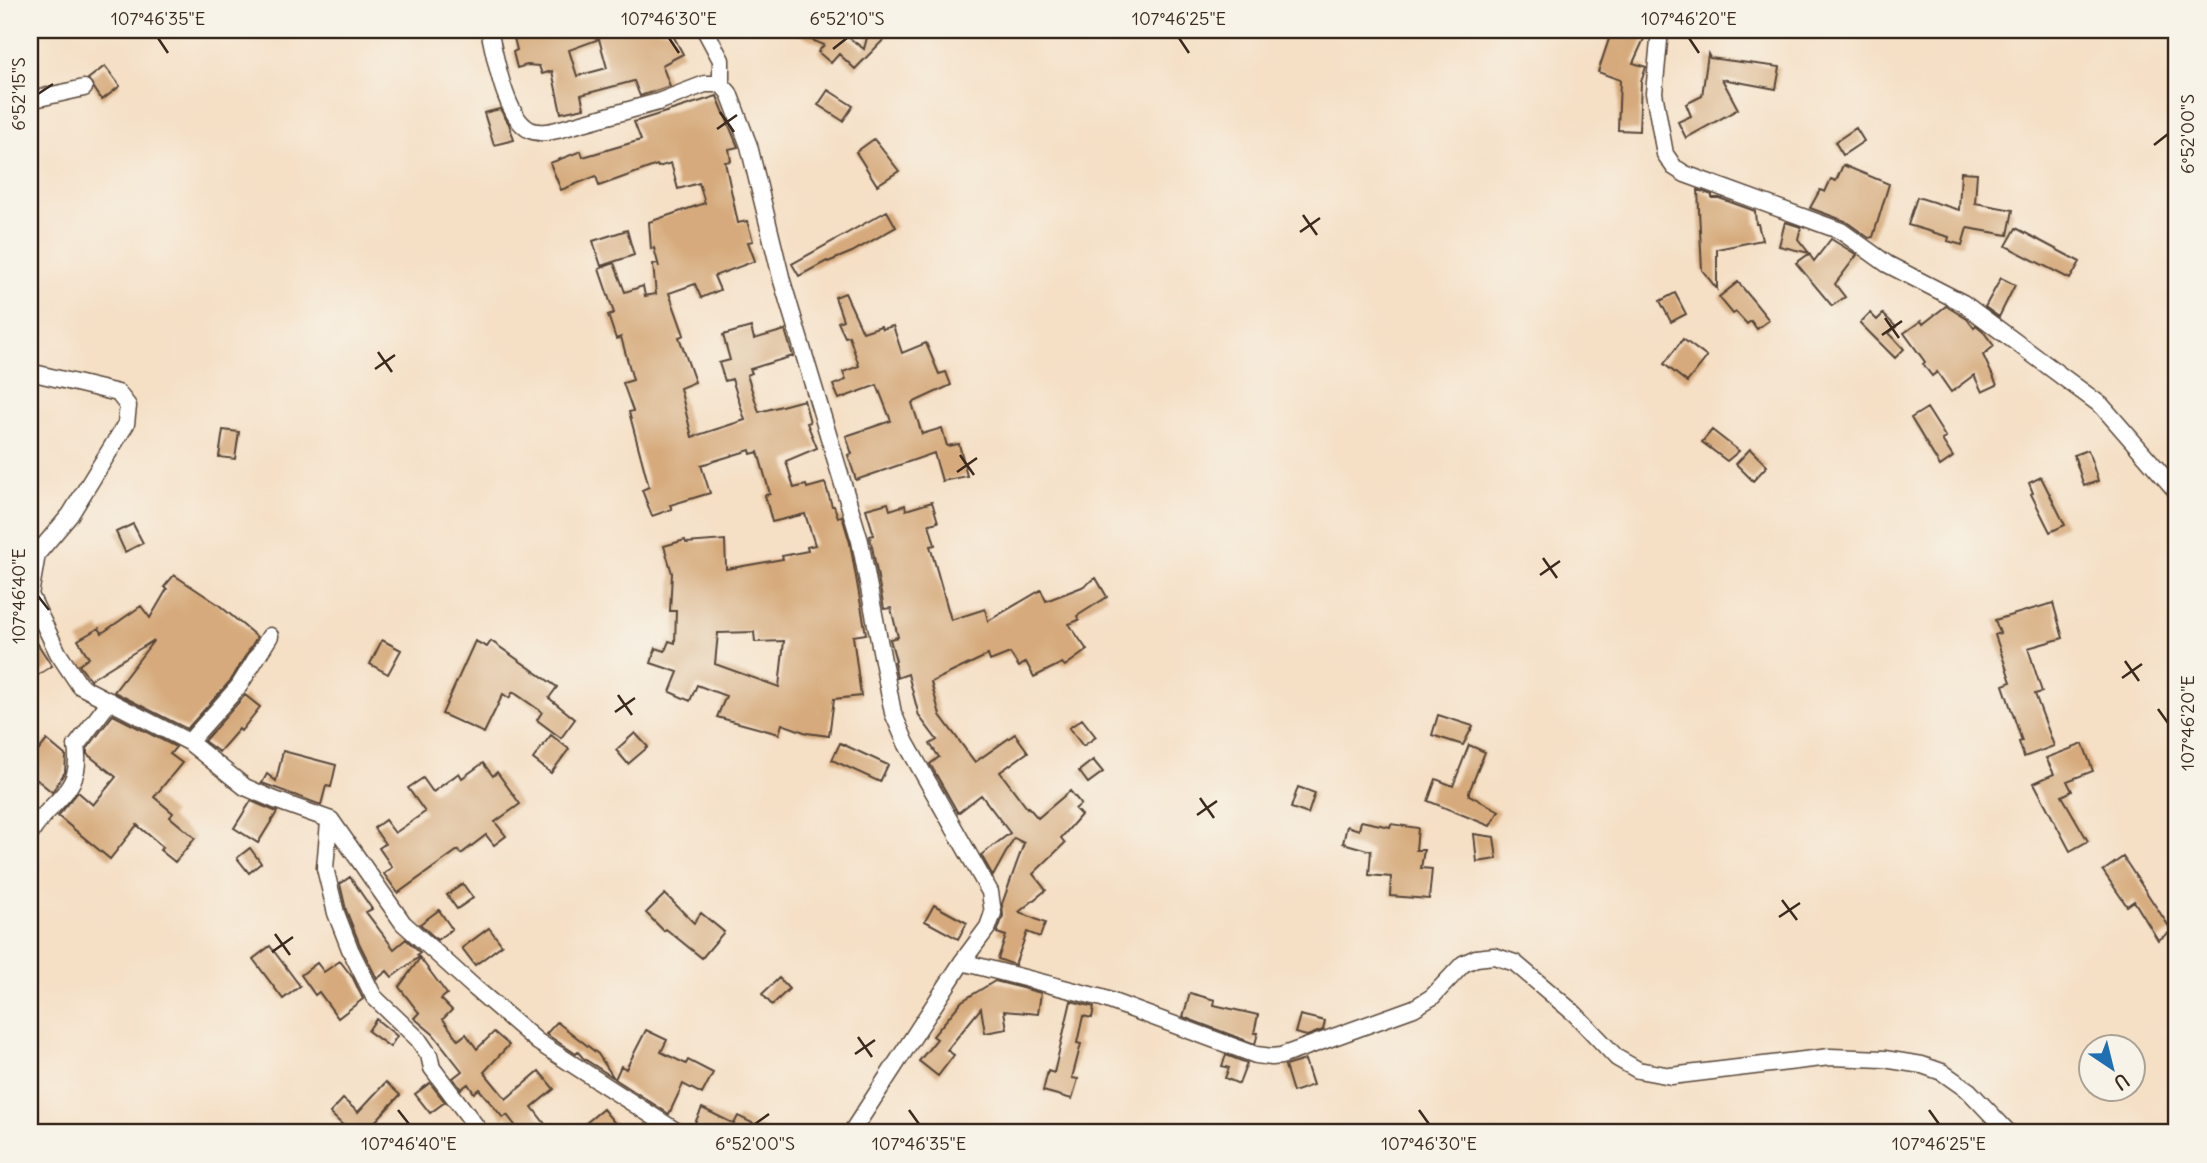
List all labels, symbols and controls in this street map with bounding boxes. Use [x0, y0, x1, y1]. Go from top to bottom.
text: 107°46'35"E [111, 7, 205, 30]
text: 107°46'30"E [621, 7, 717, 30]
text: 6°52'10"S [809, 7, 885, 30]
text: 107°46'25"E [1132, 7, 1226, 30]
text: 107°46'20"E [1641, 7, 1737, 30]
text: 6°52'15"S [7, 57, 30, 131]
text: 6°52'00"S [2176, 94, 2199, 174]
text: 107°46'40"E [7, 548, 30, 644]
text: 107°46'20"E [2176, 675, 2199, 771]
north arrow [2078, 1034, 2148, 1104]
text: U [2110, 1068, 2134, 1095]
text: 107°46'40"E [361, 1132, 457, 1155]
text: 6°52'00"S [715, 1132, 795, 1155]
text: 107°46'35"E [872, 1132, 966, 1155]
text: 107°46'30"E [1381, 1132, 1477, 1155]
text: 107°46'25"E [1892, 1132, 1986, 1155]

